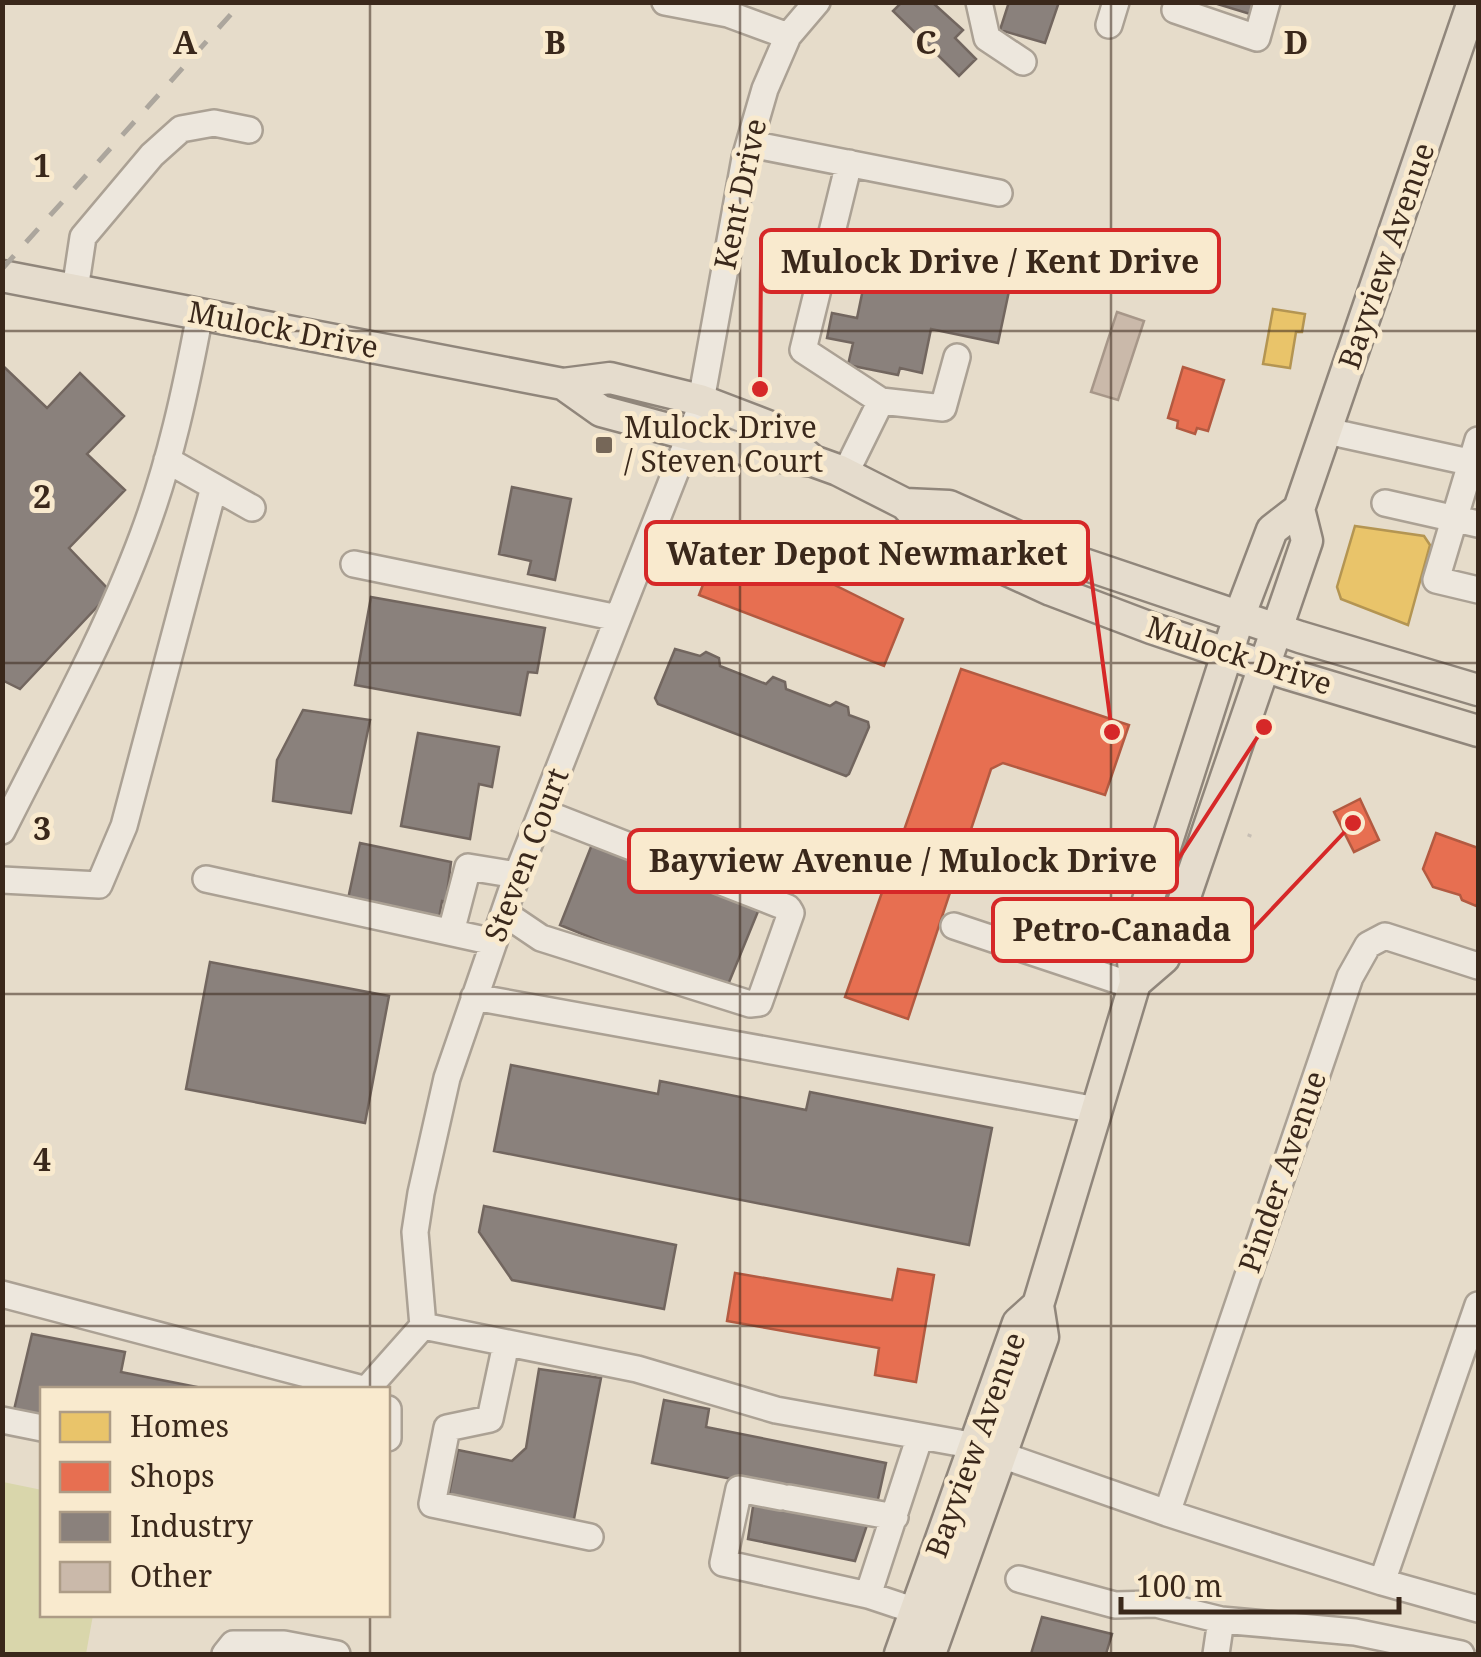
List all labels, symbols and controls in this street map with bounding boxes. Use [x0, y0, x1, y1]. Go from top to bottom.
text: A [173, 20, 198, 63]
text: B [544, 20, 566, 63]
text: C [915, 20, 937, 63]
text: D [1284, 20, 1308, 63]
street label: Kent Drive [704, 115, 776, 273]
street label: Bayview Avenue [1328, 137, 1444, 374]
text: 1 [33, 143, 51, 186]
callout: Mulock Drive / Kent Drive [761, 230, 1219, 292]
text: Mulock Drive / Kent Drive [781, 239, 1199, 282]
street label: Mulock Drive [185, 290, 382, 367]
place label: Mulock Drive / Steven Court [624, 406, 823, 481]
marker: Mulock Drive / Steven Court [593, 434, 615, 456]
text: 2 [33, 474, 51, 517]
callout: Water Depot Newmarket [646, 522, 1088, 584]
text: Water Depot Newmarket [666, 531, 1068, 574]
street label: Mulock Drive [1141, 605, 1338, 704]
street label: Steven Court [474, 762, 578, 947]
text: 3 [33, 806, 51, 849]
callout: Bayview Avenue / Mulock Drive [629, 830, 1177, 892]
text: Bayview Avenue / Mulock Drive [649, 838, 1157, 881]
callout: Petro-Canada [993, 899, 1252, 961]
text: Petro-Canada [1012, 907, 1232, 950]
street label: Pinder Avenue [1228, 1065, 1335, 1278]
text: 4 [33, 1137, 51, 1180]
street label: Bayview Avenue [915, 1326, 1034, 1563]
legend [40, 1387, 390, 1617]
text: Homes [130, 1405, 229, 1446]
text: Shops [130, 1455, 215, 1496]
text: Industry [130, 1505, 253, 1546]
scale bar [1121, 1552, 1398, 1614]
text: Other [130, 1555, 212, 1596]
text: 100 m [1136, 1565, 1222, 1606]

